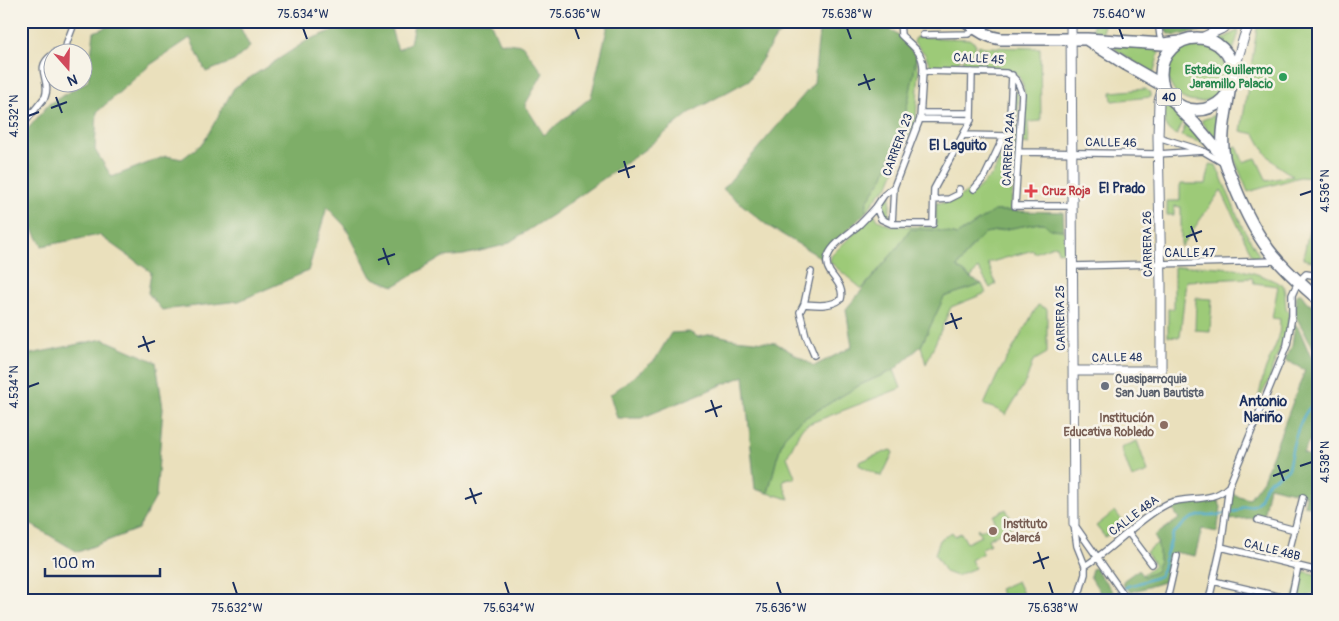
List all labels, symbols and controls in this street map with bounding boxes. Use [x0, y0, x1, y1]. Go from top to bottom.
text: 75.634°W [277, 7, 329, 22]
text: 75.636°W [549, 7, 601, 22]
text: 75.638°W [822, 7, 872, 22]
text: 75.640°W [1092, 7, 1146, 22]
north arrow [42, 42, 92, 92]
street label: CALLE 45 [953, 50, 1005, 68]
place label: Estadio Guillermo Jaramillo Palacio [1185, 63, 1274, 92]
text: N [65, 70, 80, 89]
marker: Estadio Guillermo Jaramillo Palacio [1277, 71, 1289, 83]
road number: 40 [1156, 88, 1182, 105]
text: 4.532°N [7, 95, 22, 137]
street label: CARRERA 23 [880, 111, 916, 178]
street label: CARRERA 24A [1000, 111, 1018, 186]
street label: CALLE 46 [1085, 135, 1137, 151]
district label: El Laguito [929, 137, 987, 154]
text: 4.536°N [1318, 169, 1333, 213]
district label: El Prado [1099, 180, 1146, 197]
marker: Cruz Roja [1024, 184, 1038, 198]
place label: Cruz Roja [1042, 184, 1091, 199]
street label: CARRERA 26 [1140, 211, 1156, 277]
street label: CALLE 47 [1165, 246, 1216, 261]
street label: CARRERA 25 [1053, 285, 1069, 351]
street label: CALLE 48 [1092, 350, 1142, 366]
text: 4.534°N [7, 365, 22, 409]
place label: Cuasiparroquia San Juan Bautista [1115, 372, 1204, 401]
marker: Cuasiparroquia San Juan Bautista [1099, 380, 1111, 392]
district label: Antonio Nariño [1239, 393, 1287, 426]
place label: Institución Educativa Robledo [1063, 411, 1155, 440]
marker: Institución Educativa Robledo [1158, 419, 1170, 431]
text: 4.538°N [1318, 441, 1333, 483]
street label: CALLE 48A [1106, 492, 1162, 540]
place label: Instituto Calarcá [1003, 517, 1048, 546]
marker: Instituto Calarcá [987, 525, 999, 537]
street label: CALLE 48B [1242, 536, 1302, 564]
scale bar [45, 546, 160, 578]
text: 100 m [52, 554, 95, 573]
text: 75.632°W [211, 601, 263, 616]
text: 75.634°W [483, 601, 535, 616]
text: 75.636°W [755, 601, 807, 616]
text: 75.638°W [1028, 601, 1078, 616]

